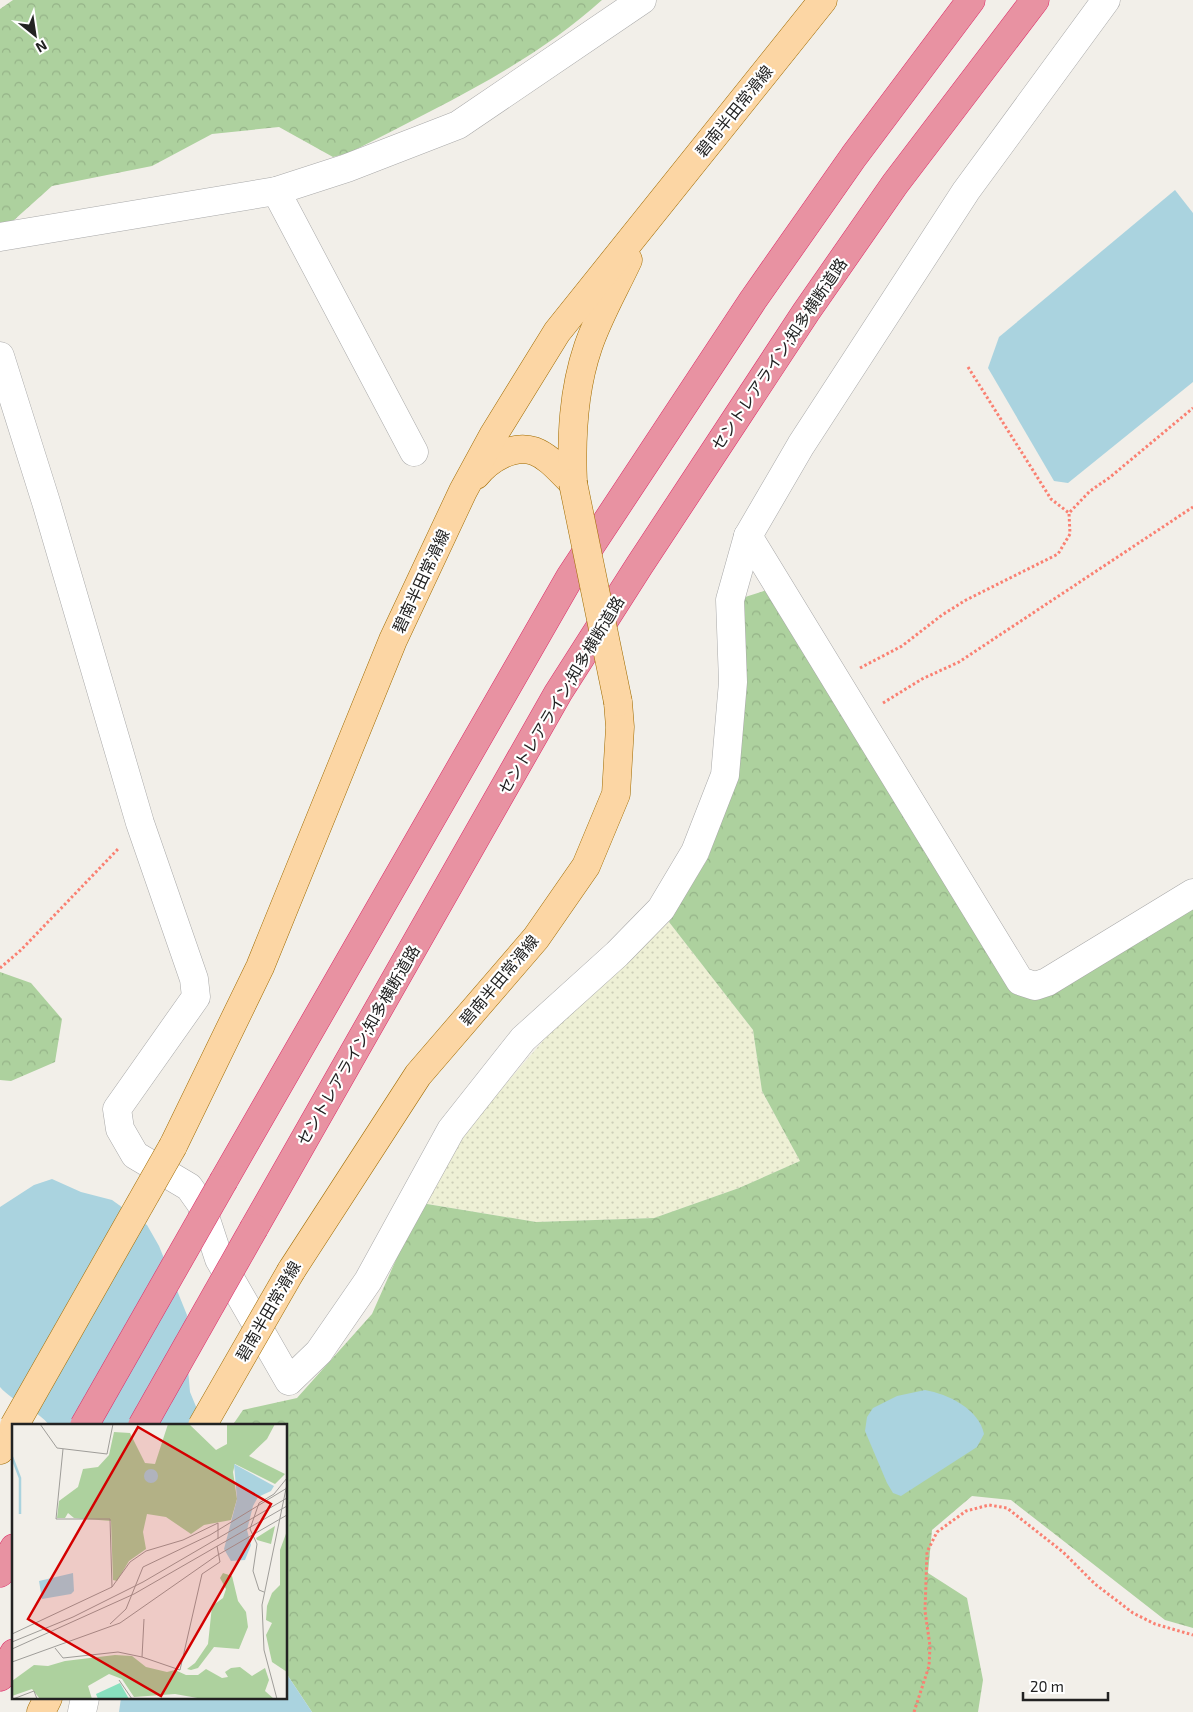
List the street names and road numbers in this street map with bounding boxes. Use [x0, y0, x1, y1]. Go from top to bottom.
street label: 碧南半田常滑線 [691, 61, 776, 160]
street label: セントレアライン;知多横断道路 [707, 254, 850, 453]
street label: 碧南半田常滑線 [388, 526, 453, 636]
street label: セントレアライン;知多横断道路 [494, 592, 627, 797]
street label: 碧南半田常滑線 [455, 931, 542, 1029]
street label: セントレアライン;知多横断道路 [292, 941, 423, 1148]
street label: 碧南半田常滑線 [231, 1257, 304, 1364]

